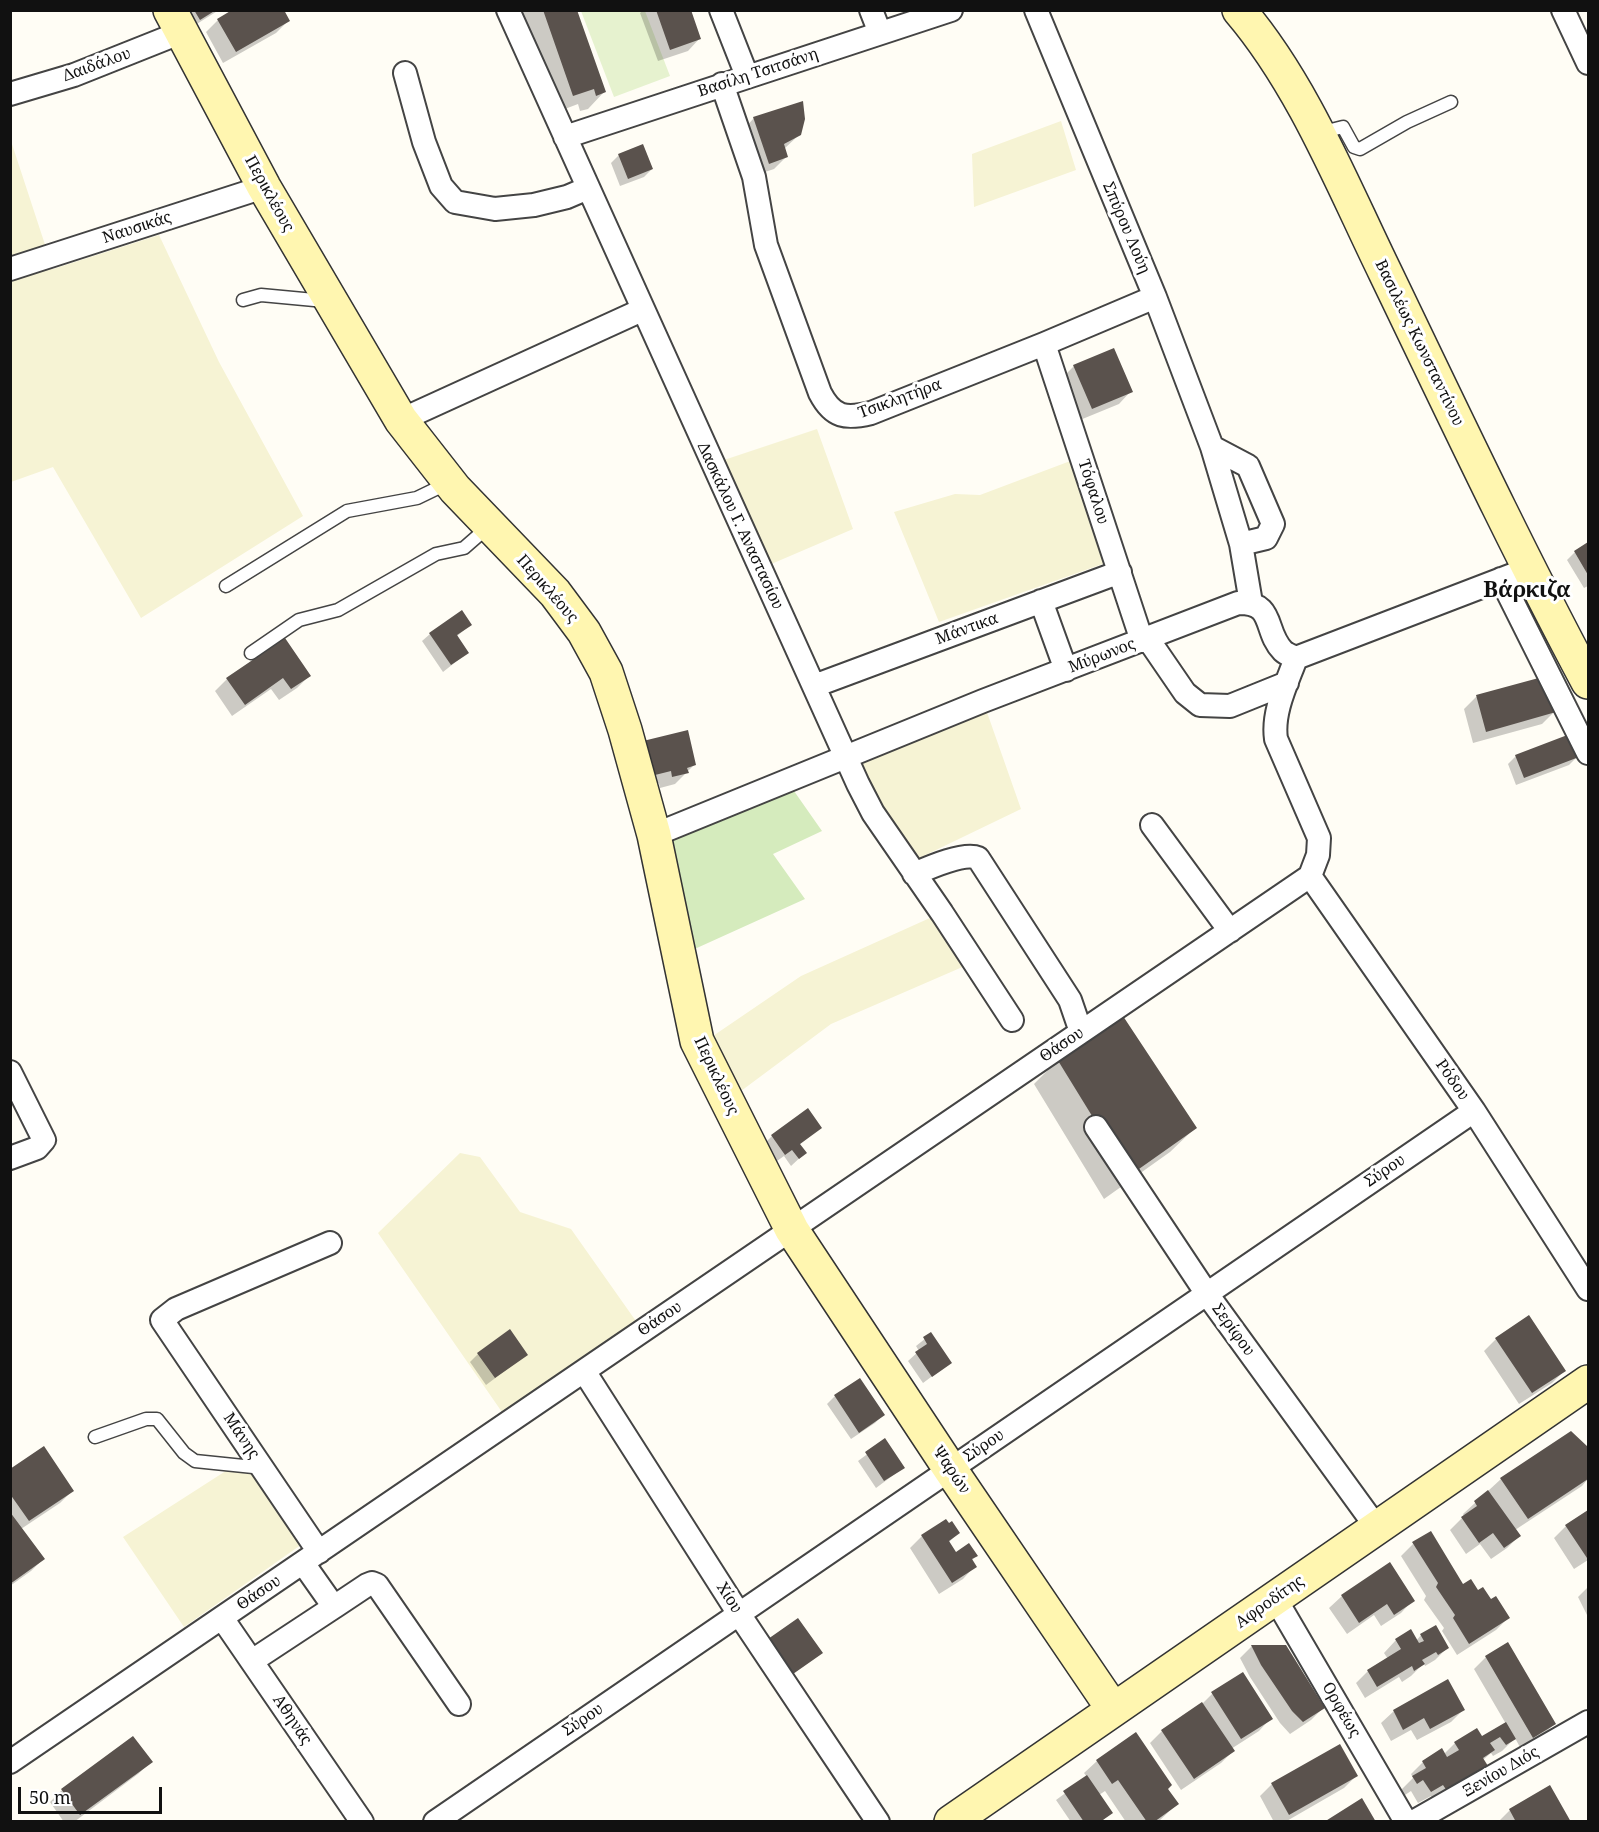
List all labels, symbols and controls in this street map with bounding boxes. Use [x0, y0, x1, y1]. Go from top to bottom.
street label: Δαιδάλου [61, 44, 133, 86]
street label: Βασίλη Τσιτσάνη [695, 45, 821, 101]
street label: Περικλέους [240, 152, 298, 236]
street label: Σπύρου Λούη [1098, 179, 1154, 277]
street label: Ναυσικάς [100, 208, 174, 248]
street label: Βασιλέως Κωνσταντίνου [1370, 257, 1468, 429]
street label: Τσικλητήρα [856, 375, 944, 423]
street label: Δασκάλου Γ. Αναστασίου [693, 439, 787, 613]
street label: Τόφαλου [1074, 457, 1112, 527]
street label: Περικλέους [512, 551, 582, 627]
district label: Βάρκιζα [1483, 578, 1571, 604]
street label: Μάντικα [933, 609, 1001, 649]
street label: Μύρωνος [1066, 634, 1138, 678]
street label: Θάσου [1036, 1023, 1088, 1067]
street label: Περικλέους [689, 1034, 743, 1118]
street label: Ρόδου [1431, 1056, 1473, 1104]
street label: Σύρου [1361, 1150, 1409, 1192]
street label: Θάσου [634, 1297, 686, 1341]
street label: Σερίφου [1208, 1300, 1258, 1360]
street label: Μάνης [219, 1409, 263, 1463]
street label: Σύρου [960, 1425, 1008, 1467]
street label: Ψαρών [928, 1443, 974, 1497]
street label: Θάσου [233, 1571, 285, 1615]
street label: Αφροδίτης [1232, 1571, 1308, 1633]
street label: Χίου [712, 1579, 746, 1617]
street label: Ορφέως [1318, 1679, 1364, 1741]
street label: Αθηνάς [268, 1691, 316, 1749]
street label: Σύρου [559, 1699, 607, 1741]
street label: Ξενίου Διός [1460, 1743, 1542, 1801]
scale bar [21, 1775, 165, 1813]
text: 50 m [29, 1785, 71, 1809]

